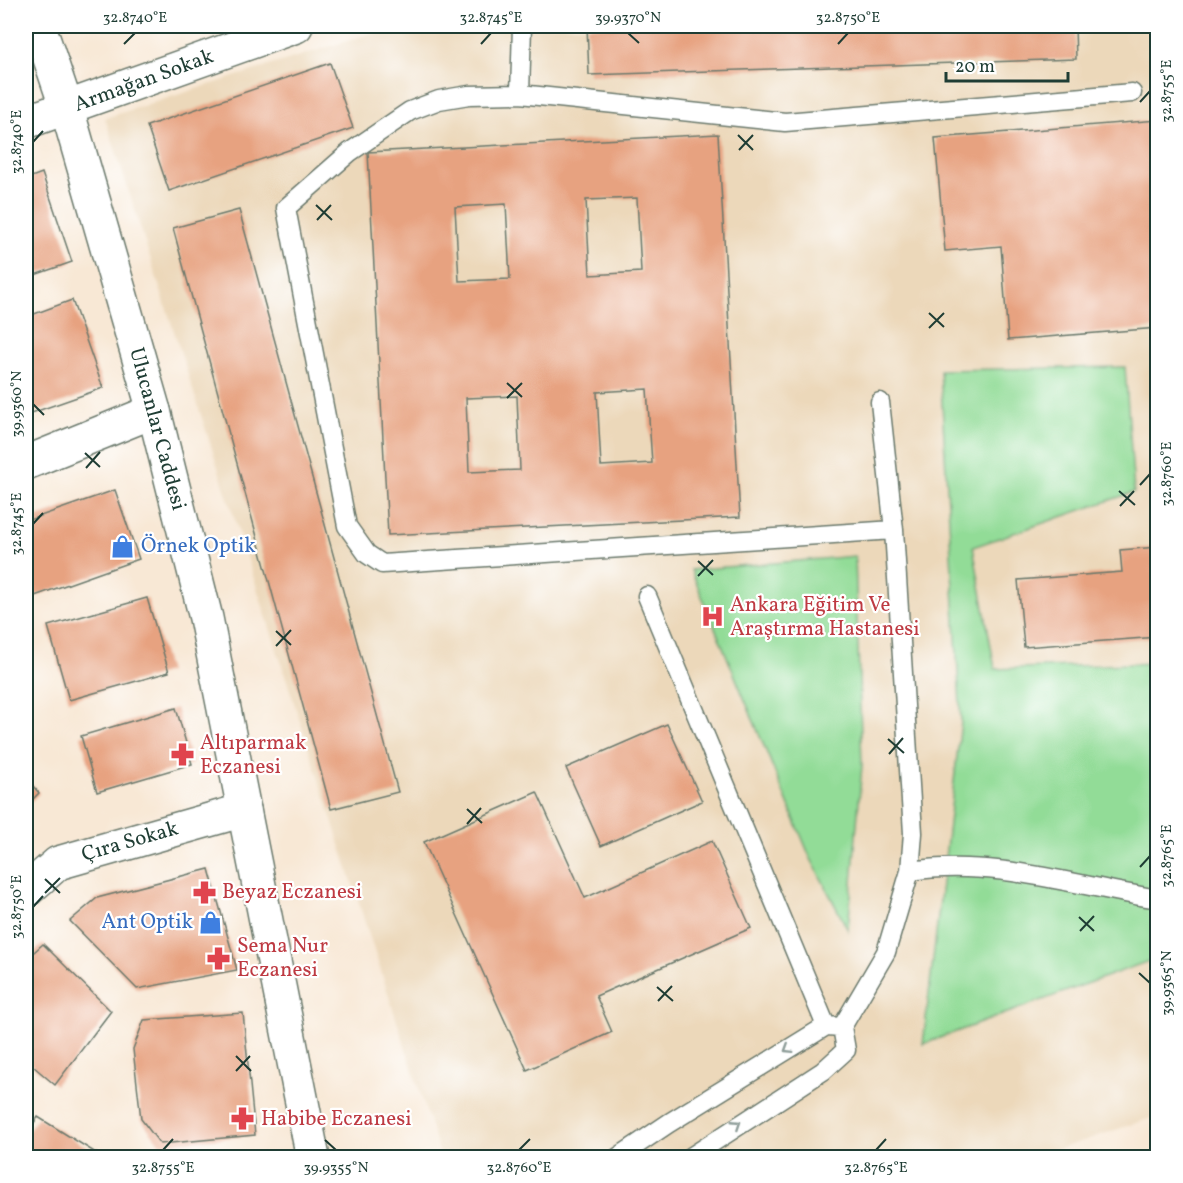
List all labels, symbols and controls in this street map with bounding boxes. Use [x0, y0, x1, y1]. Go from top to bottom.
text: 32.8740°E [103, 8, 167, 29]
text: 32.8745°E [459, 8, 523, 29]
text: 39.9370°N [595, 8, 661, 29]
text: 32.8750°E [816, 8, 880, 29]
street label: Armağan Sokak [70, 42, 218, 120]
scale bar [946, 45, 1068, 83]
text: 20 m [955, 55, 995, 80]
text: 32.8755°E [1157, 59, 1178, 123]
text: 32.8740°E [7, 110, 28, 174]
street label: Ulucanlar Caddesi [121, 344, 193, 514]
text: 39.9360°N [7, 371, 28, 437]
text: 32.8760°E [1157, 441, 1178, 507]
text: 32.8745°E [7, 492, 28, 556]
place label: Örnek Optik [141, 532, 256, 561]
shop icon: Örnek Optik [110, 533, 136, 559]
place label: Ankara Eğitim Ve Araştırma Hastanesi [730, 591, 920, 644]
hospital icon: Ankara Eğitim Ve Araştırma Hastanesi [699, 604, 725, 630]
place label: Altıparmak Eczanesi [200, 729, 307, 782]
pharmacy icon: Altıparmak Eczanesi [169, 742, 195, 768]
street label: Çıra Sokak [78, 814, 182, 870]
text: 32.8765°E [1157, 824, 1178, 888]
text: 32.8750°E [7, 875, 28, 939]
place label: Beyaz Eczanesi [222, 878, 362, 907]
pharmacy icon: Beyaz Eczanesi [191, 879, 217, 905]
place label: Ant Optik [102, 908, 194, 937]
shop icon: Ant Optik [198, 909, 224, 935]
place label: Sema Nur Eczanesi [237, 932, 328, 985]
pharmacy icon: Sema Nur Eczanesi [206, 945, 232, 971]
text: 39.9365°N [1157, 950, 1178, 1016]
one-way arrow [784, 1042, 794, 1054]
place label: Habibe Eczanesi [261, 1105, 412, 1134]
pharmacy icon: Habibe Eczanesi [230, 1106, 256, 1132]
one-way arrow [731, 1120, 741, 1132]
text: 32.8755°E [131, 1158, 195, 1179]
text: 39.9355°N [303, 1158, 369, 1179]
text: 32.8760°E [486, 1158, 552, 1179]
text: 32.8765°E [844, 1158, 908, 1179]

